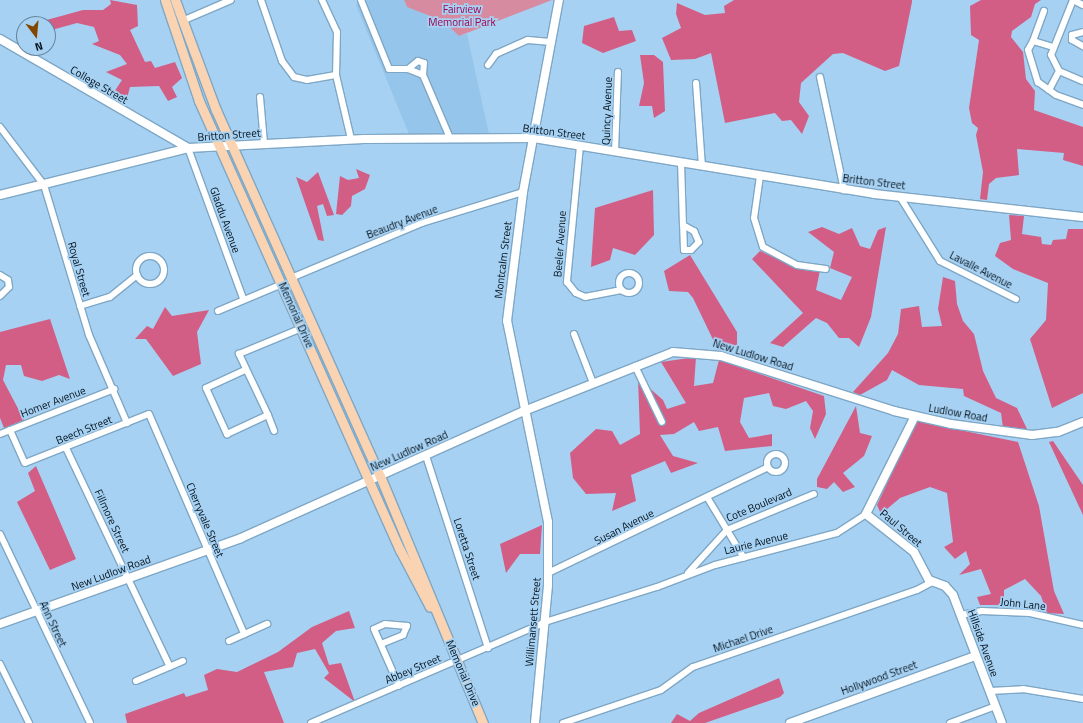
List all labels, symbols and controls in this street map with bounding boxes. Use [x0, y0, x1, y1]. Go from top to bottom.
park label: Fairview Memorial Park [428, 3, 496, 29]
north arrow [16, 16, 56, 56]
text: N [33, 38, 45, 55]
street label: College Street [68, 63, 130, 107]
street label: Quincy Avenue [599, 77, 615, 145]
street label: Britton Street [522, 122, 586, 142]
street label: Britton Street [197, 126, 261, 144]
street label: Britton Street [842, 172, 906, 192]
street label: Gladdu Avenue [207, 185, 243, 255]
street label: Beaudry Avenue [364, 202, 440, 242]
street label: Beeler Avenue [551, 210, 569, 278]
street label: Montcalm Street [492, 221, 514, 299]
street label: Royal Street [65, 240, 93, 298]
street label: Lavalle Avenue [947, 248, 1015, 292]
street label: Memorial Drive [276, 280, 316, 350]
street label: New Ludlow Road [711, 336, 795, 374]
street label: Homer Avenue [19, 384, 87, 420]
street label: Ludlow Road [927, 401, 989, 425]
street label: Beech Street [54, 413, 114, 447]
street label: New Ludlow Road [368, 428, 450, 474]
street label: Cherryvale Street [183, 481, 227, 559]
street label: Cote Boulevard [724, 485, 794, 525]
street label: Fillmore Street [92, 487, 132, 555]
street label: Susan Avenue [592, 506, 656, 548]
street label: Paul Street [877, 507, 925, 549]
street label: Loretta Street [451, 516, 483, 582]
street label: Laurie Avenue [723, 529, 789, 557]
street label: New Ludlow Road [70, 553, 152, 593]
street label: Willimansett Street [523, 577, 543, 667]
street label: John Lane [1000, 595, 1046, 613]
street label: Ann Street [37, 599, 69, 649]
street label: Hillside Avenue [965, 608, 1001, 678]
street label: Michael Drive [711, 623, 775, 655]
street label: Memorial Drive [443, 638, 483, 708]
street label: Abbey Street [383, 651, 443, 687]
street label: Hollywood Street [839, 658, 919, 698]

